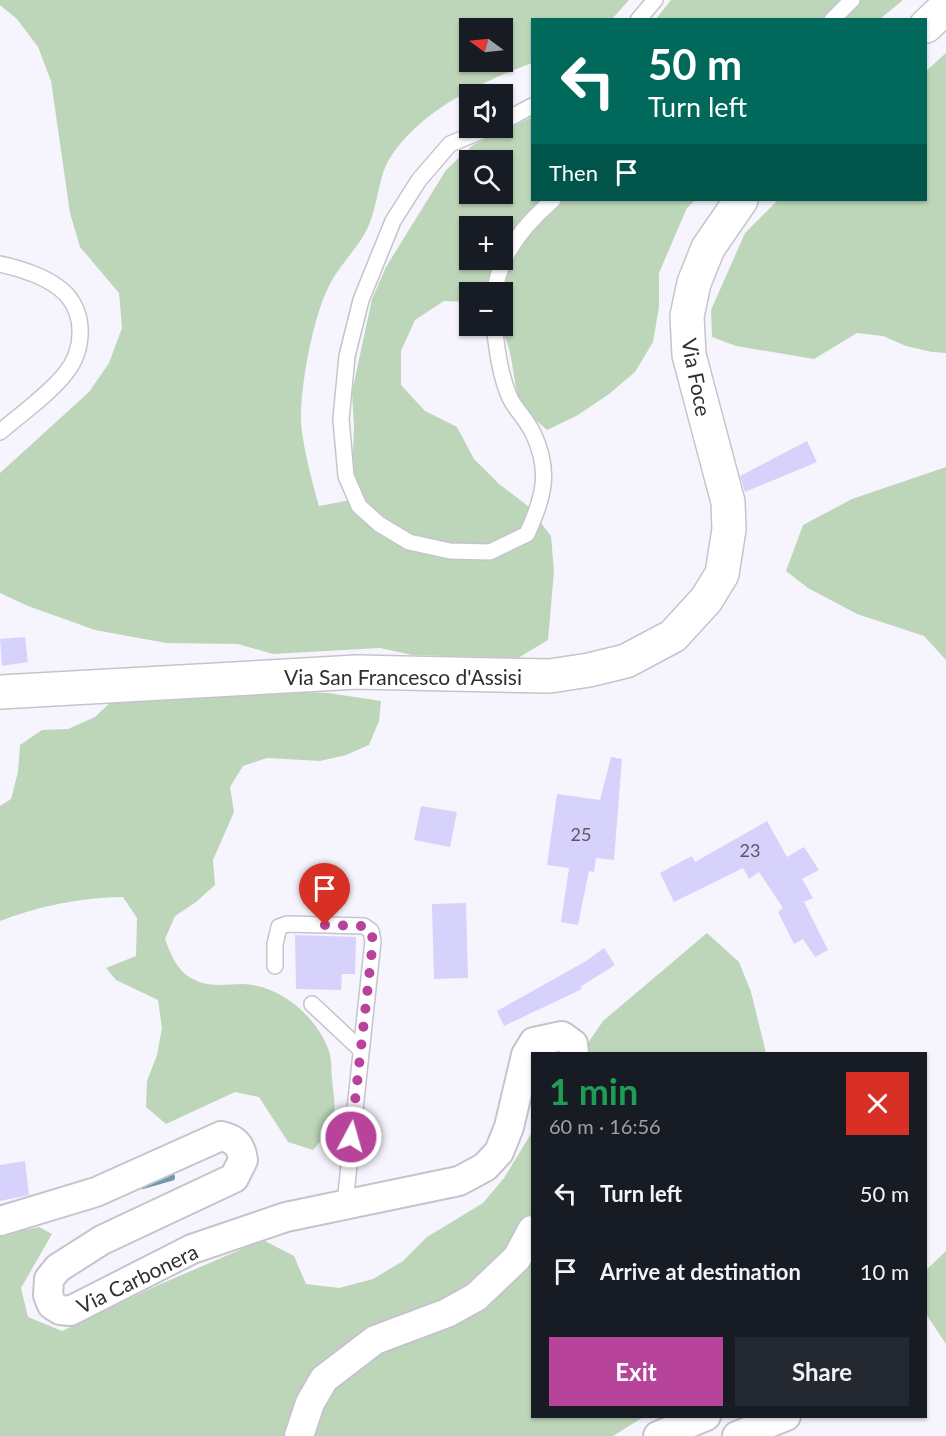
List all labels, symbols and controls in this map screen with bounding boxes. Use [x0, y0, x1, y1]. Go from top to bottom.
north arrow [459, 18, 513, 72]
map controls [459, 18, 513, 336]
text: 50 m [648, 39, 742, 89]
icon: left [549, 42, 627, 120]
button: sound [459, 84, 513, 138]
text: Turn left [648, 90, 747, 123]
button: search [459, 150, 513, 204]
icon: arrive [610, 156, 643, 189]
text: Then [549, 159, 598, 186]
button: + [459, 216, 513, 270]
button: − [459, 282, 513, 336]
street label: Via Foce [677, 336, 717, 418]
street label: Via San Francesco d'Assisi [284, 664, 522, 689]
house number: 25 [571, 823, 591, 845]
house number: 23 [740, 839, 760, 861]
pin [299, 863, 350, 925]
icon: arrive [308, 872, 341, 905]
text: 1 min [549, 1069, 638, 1113]
button: close [846, 1072, 909, 1135]
position arrow [319, 1105, 383, 1169]
text: 60 m · 16:56 [549, 1114, 661, 1138]
icon: left [549, 1177, 582, 1210]
text: Turn left [600, 1180, 682, 1207]
text: 50 m [860, 1180, 909, 1207]
street label: Via Carbonera [72, 1238, 202, 1318]
icon: arrive [549, 1255, 582, 1288]
text: Arrive at destination [600, 1258, 801, 1285]
text: 10 m [860, 1258, 909, 1285]
button: Exit [549, 1337, 723, 1406]
button: Share [735, 1337, 909, 1406]

